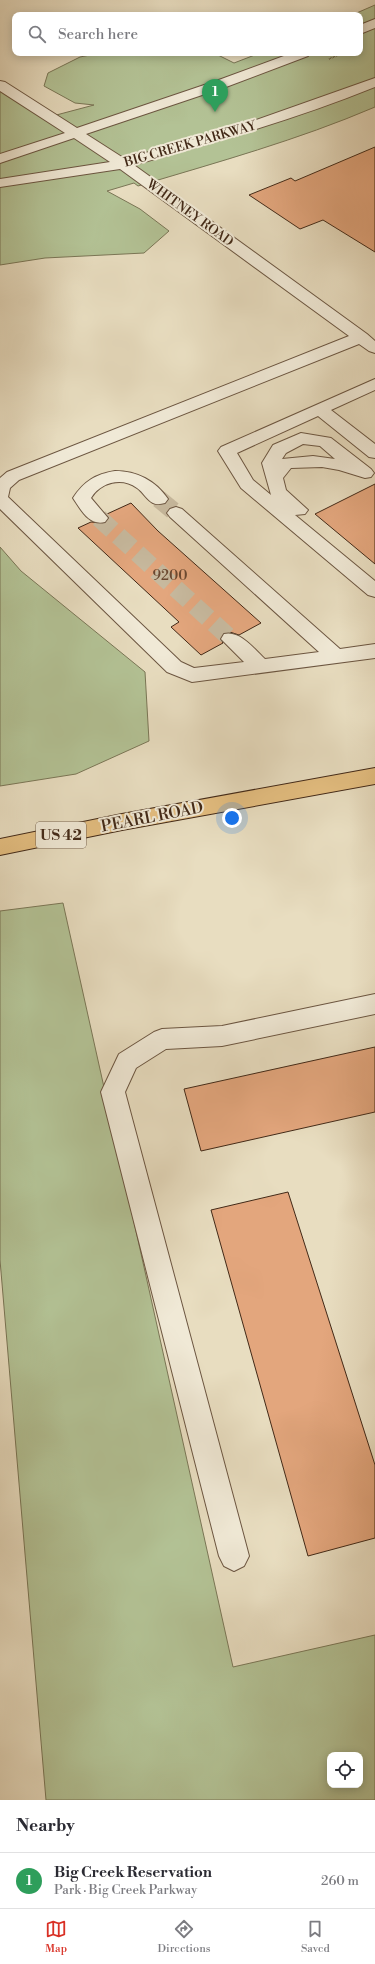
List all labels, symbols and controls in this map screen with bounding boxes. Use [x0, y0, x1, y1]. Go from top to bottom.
search box [12, 12, 363, 56]
icon: search [26, 23, 48, 45]
text: Search here [58, 25, 138, 44]
pin: 1 [202, 79, 228, 112]
street label: BIG CREEK PARKWAY [121, 117, 259, 171]
street label: WHITNEY ROAD [143, 176, 237, 250]
house number: 9200 [152, 567, 188, 585]
street label: PEARL ROAD [99, 797, 205, 837]
your location [222, 808, 242, 828]
road number: US 42 [36, 822, 86, 848]
map controls [327, 1752, 363, 1788]
button: locate [327, 1752, 363, 1788]
text: Nearby [16, 1815, 75, 1837]
text: Big Creek Reservation [54, 1863, 212, 1882]
text: 1 [26, 1873, 32, 1889]
text: 260 m [321, 1873, 359, 1889]
text: Park · Big Creek Parkway [54, 1882, 197, 1898]
tab: Map [45, 1918, 67, 1956]
tab: Directions [158, 1918, 211, 1956]
tab: Saved [301, 1918, 330, 1956]

